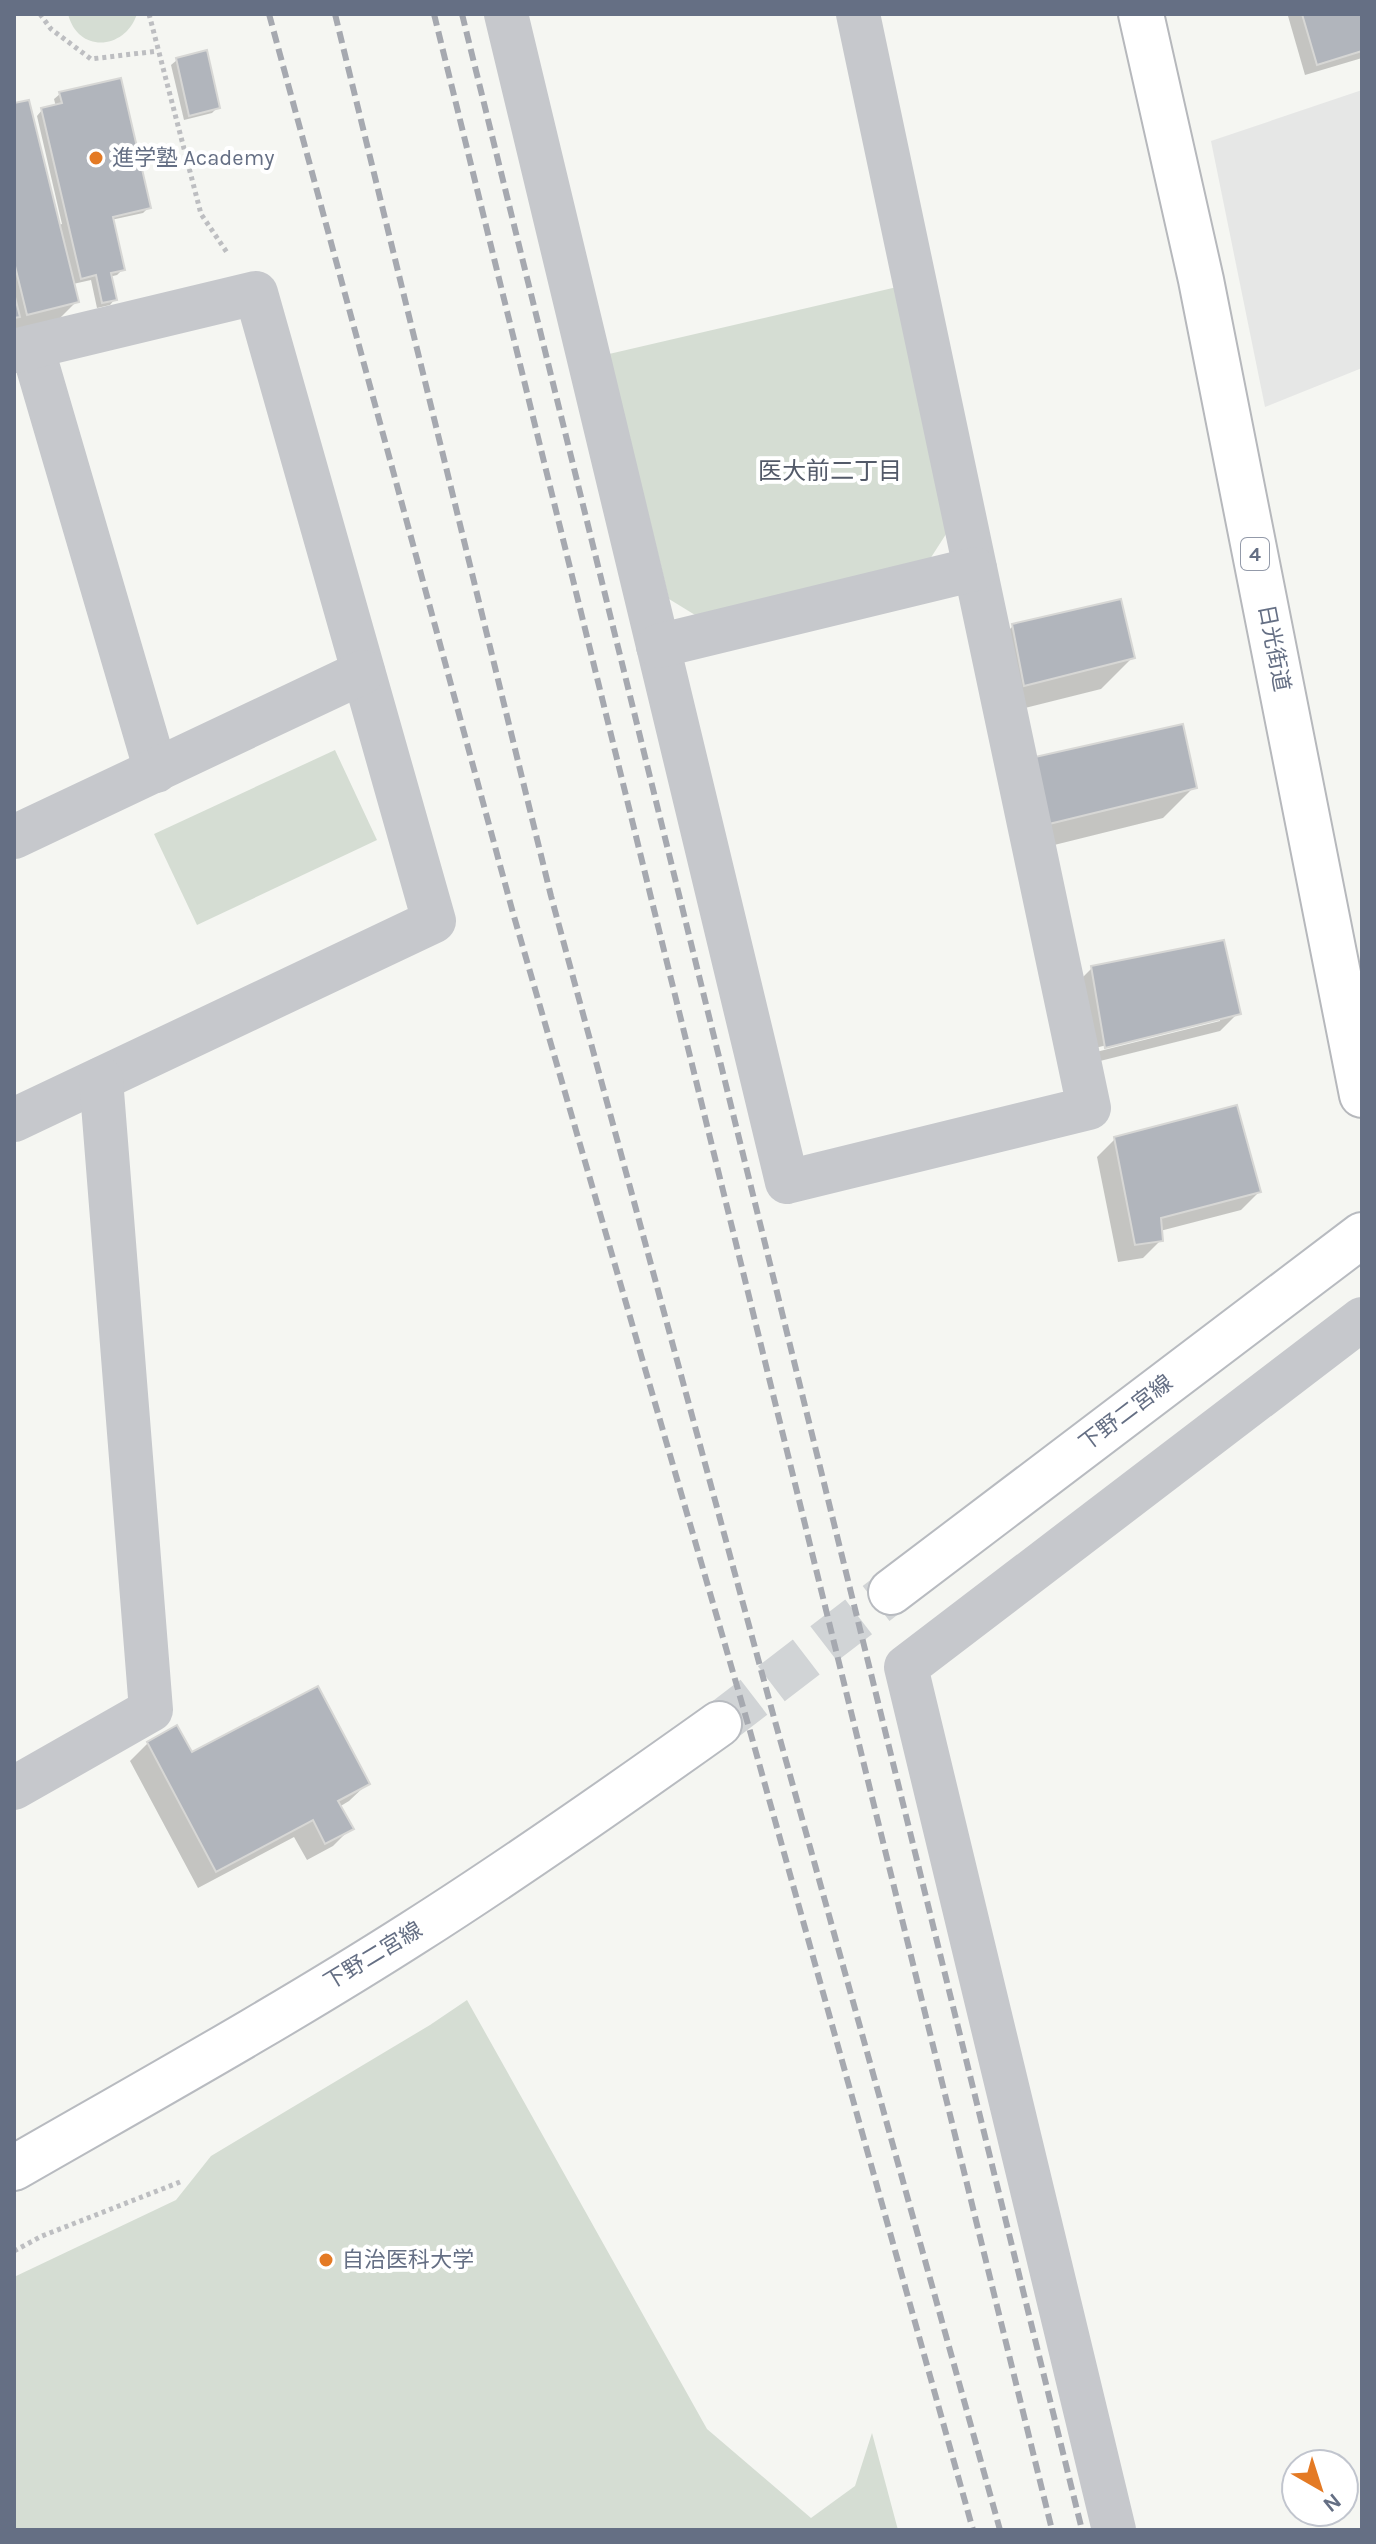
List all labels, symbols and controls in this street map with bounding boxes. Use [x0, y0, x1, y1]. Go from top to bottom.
place label: 進学塾 Academy [112, 145, 274, 171]
marker: 進学塾 Academy [87, 149, 105, 167]
district label: 医大前二丁目 [758, 457, 902, 485]
road number: 4 [1241, 538, 1269, 570]
street label: 日光街道 [1253, 602, 1295, 694]
street label: 下野二宮線 [1074, 1370, 1178, 1456]
street label: 下野二宮線 [319, 1917, 427, 1995]
place label: 自治医科大学 [342, 2247, 474, 2273]
marker: 自治医科大学 [317, 2251, 335, 2269]
north arrow [1280, 2448, 1360, 2528]
text: N [1318, 2488, 1346, 2518]

